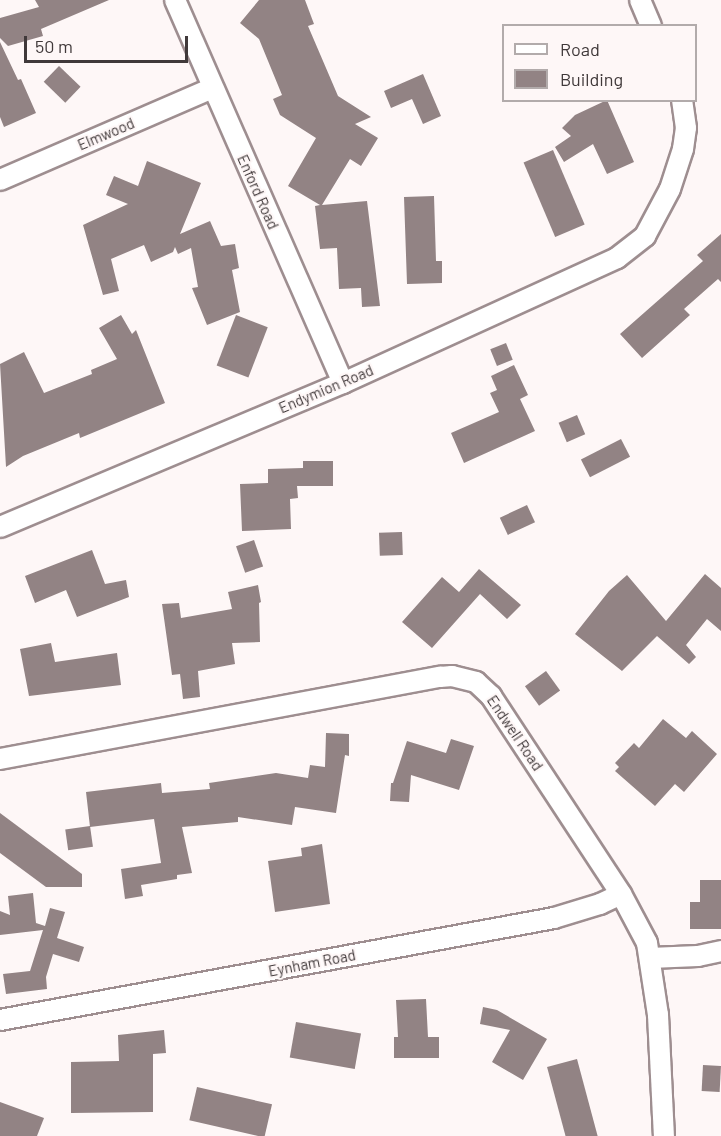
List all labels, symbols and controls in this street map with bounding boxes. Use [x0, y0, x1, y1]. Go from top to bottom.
scale bar [27, 24, 190, 62]
legend [502, 24, 697, 102]
text: 50 m [35, 35, 73, 57]
text: Road [560, 38, 600, 60]
text: Building [560, 68, 623, 90]
street label: Elmwood [75, 114, 137, 154]
street label: Enford Road [234, 152, 282, 232]
street label: Endymion Road [276, 361, 376, 417]
street label: Endwell Road [483, 692, 547, 774]
street label: Eynham Road [267, 946, 357, 980]

